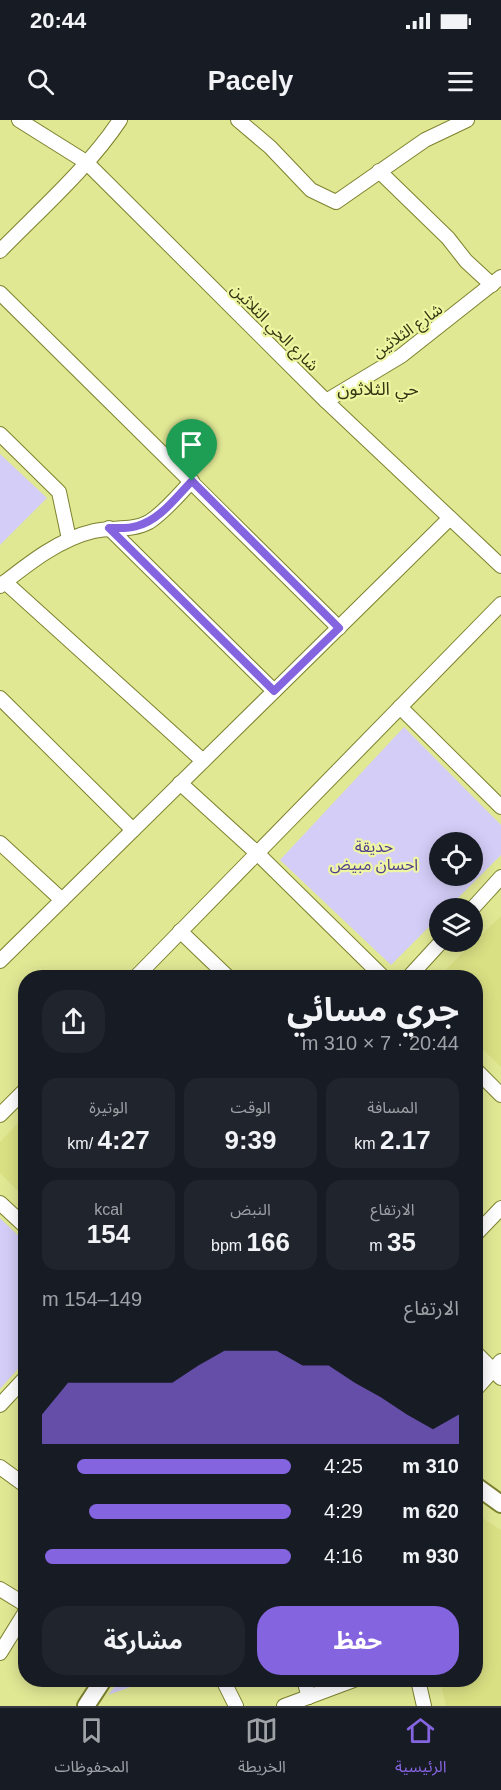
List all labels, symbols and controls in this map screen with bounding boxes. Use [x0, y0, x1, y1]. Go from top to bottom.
text: 20:44 [30, 8, 86, 33]
icon: search [24, 65, 57, 98]
icon: menu [444, 65, 477, 98]
text: Pacely [208, 66, 293, 96]
street label: شارع الحي الثلاثين [225, 280, 322, 377]
street label: شارع الثلاثين [369, 300, 448, 364]
district label: حي الثلاثون [337, 379, 419, 402]
pin [166, 419, 217, 481]
icon: arrive [175, 428, 208, 461]
map controls [429, 832, 483, 952]
button: locate [429, 832, 483, 886]
park label: حديقة احسان مبيض [330, 838, 418, 874]
button: layers [429, 898, 483, 952]
button: share [42, 990, 105, 1053]
text: جري مسائي [287, 991, 459, 1028]
text: 20:44 · 7 × 310 m [302, 1032, 459, 1054]
text: الوتيرة [89, 1099, 128, 1116]
text: الوقت [230, 1099, 271, 1116]
text: المسافة [367, 1099, 418, 1116]
text: 4:27 [98, 1125, 150, 1155]
text: 9:39 [224, 1125, 277, 1155]
text: 2.17 [380, 1125, 431, 1155]
text: /km [67, 1135, 98, 1152]
text: km [354, 1135, 380, 1152]
text: kcal [94, 1201, 123, 1218]
text: النبض [230, 1201, 271, 1218]
text: الارتفاع [371, 1201, 414, 1218]
text: 154 [87, 1219, 130, 1249]
text: 166 [247, 1227, 290, 1257]
text: 35 [387, 1227, 416, 1257]
text: bpm [211, 1237, 247, 1254]
text: m [369, 1237, 387, 1254]
text: 149–154 m [42, 1288, 142, 1310]
text: الارتفاع [404, 1297, 459, 1319]
text: 4:25 [324, 1455, 363, 1477]
text: 310 m [402, 1455, 459, 1477]
text: 4:29 [324, 1500, 363, 1522]
text: 620 m [402, 1500, 459, 1522]
text: 4:16 [324, 1545, 363, 1567]
text: 930 m [402, 1545, 459, 1567]
button: مشاركة [42, 1606, 245, 1675]
button: حفظ [257, 1606, 459, 1675]
tab: المحفوظات [55, 1714, 129, 1784]
tab: الخريطة [238, 1714, 286, 1784]
tab: الرئيسية [395, 1714, 446, 1784]

